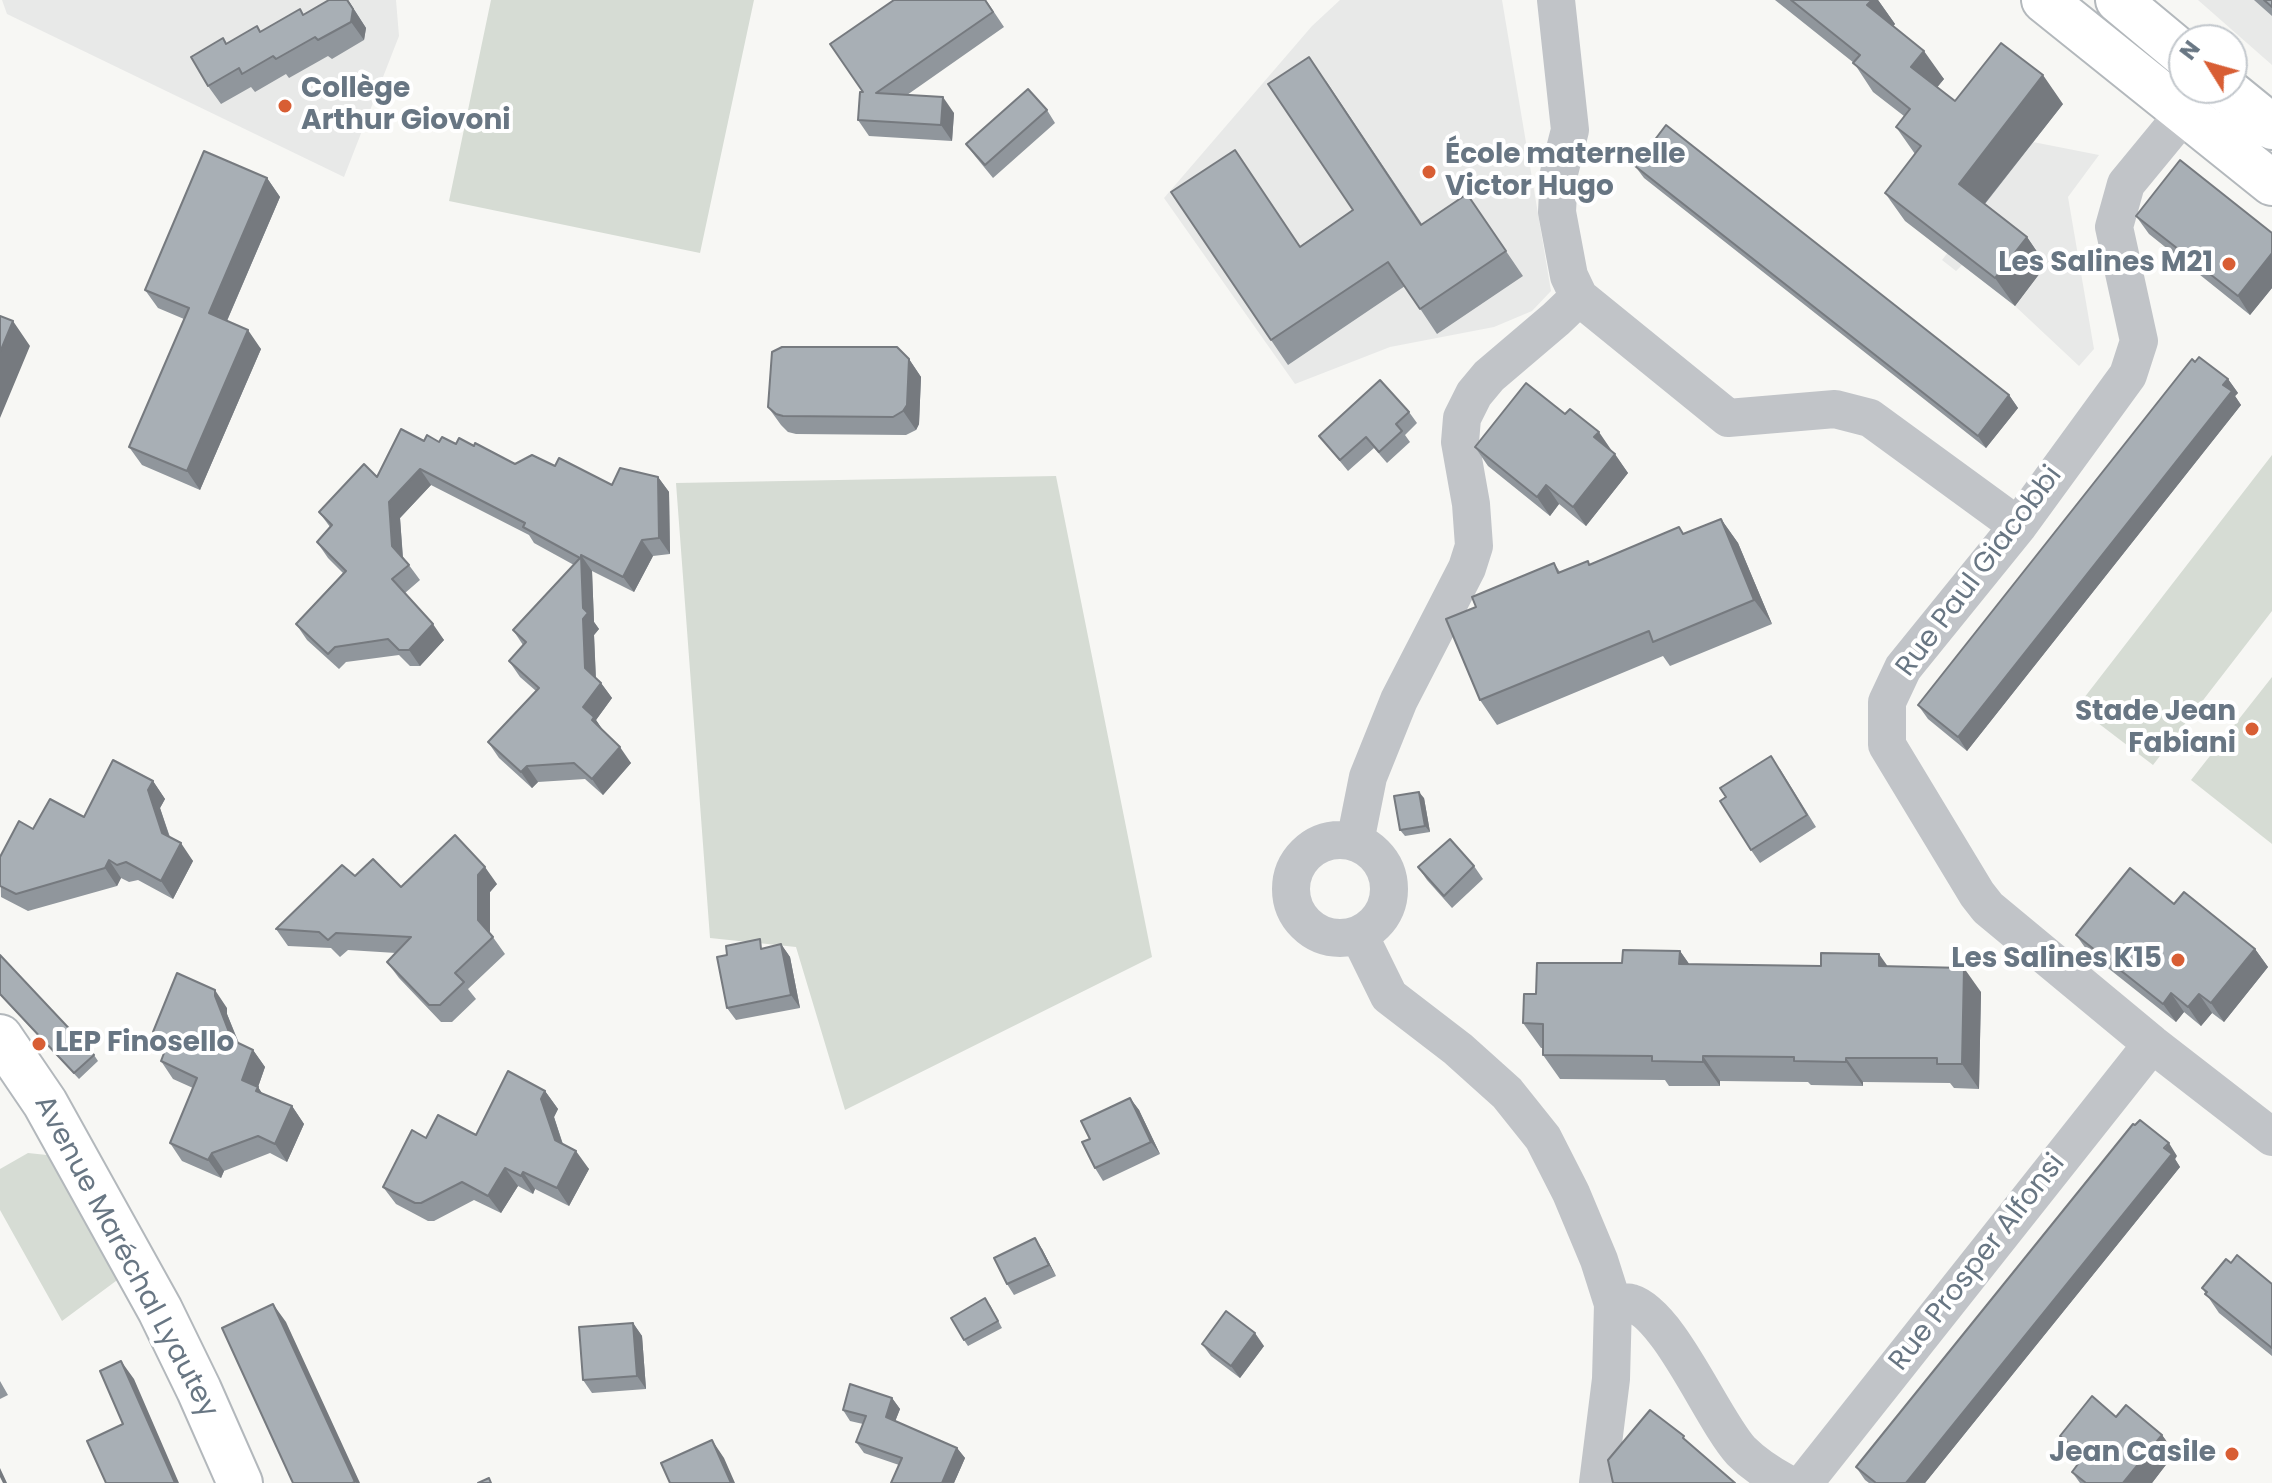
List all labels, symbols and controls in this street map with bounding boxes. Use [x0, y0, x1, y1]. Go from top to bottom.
north arrow [2168, 24, 2248, 104]
text: N [2173, 35, 2207, 66]
place label: Collège Arthur Giovoni [301, 73, 511, 139]
marker: Collège Arthur Giovoni [276, 97, 294, 115]
place label: École maternelle Victor Hugo [1445, 139, 1686, 205]
marker: École maternelle Victor Hugo [1420, 163, 1438, 181]
place label: Les Salines M21 [1998, 247, 2213, 281]
marker: Les Salines M21 [2220, 255, 2238, 273]
street label: Rue Paul Giacobbi [1890, 460, 2070, 684]
place label: Stade Jean Fabiani [2075, 696, 2236, 762]
marker: Stade Jean Fabiani [2243, 720, 2261, 738]
place label: Les Salines K15 [1951, 943, 2162, 977]
marker: Les Salines K15 [2169, 951, 2187, 969]
place label: LEP Finosello [55, 1027, 234, 1061]
marker: LEP Finosello [30, 1035, 48, 1053]
street label: Avenue Maréchal Lyautey [26, 1090, 224, 1424]
street label: Rue Prosper Alfonsi [1883, 1148, 2073, 1378]
place label: Jean Casile [2049, 1437, 2216, 1471]
marker: Jean Casile [2223, 1445, 2241, 1463]

